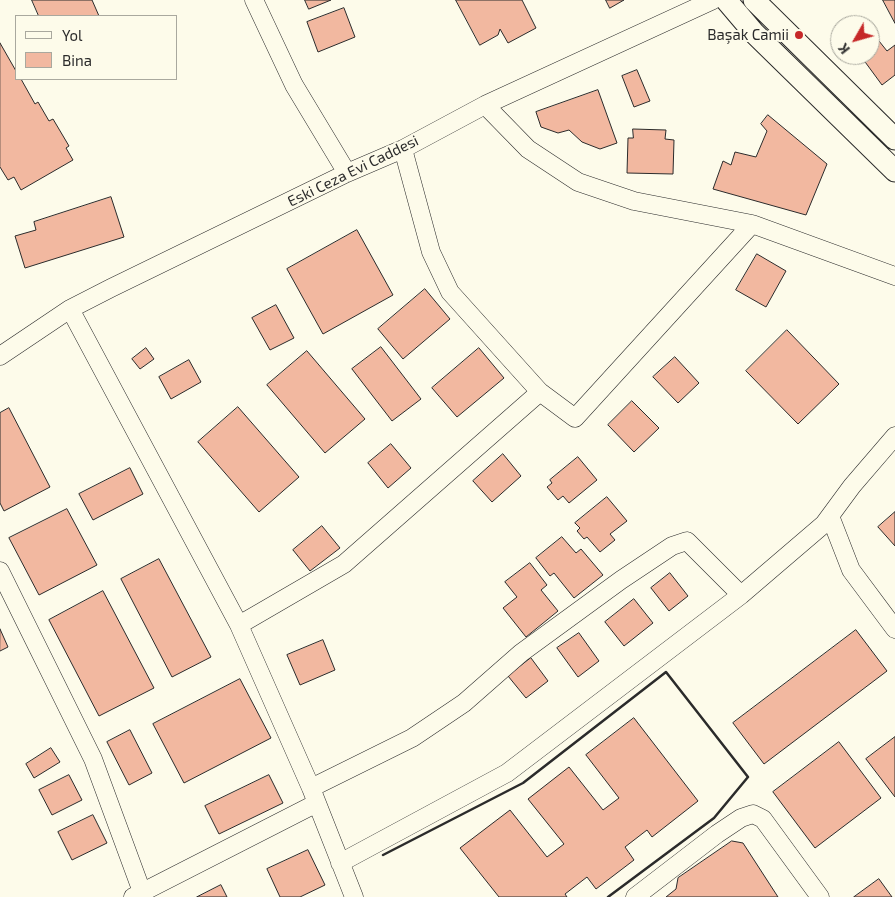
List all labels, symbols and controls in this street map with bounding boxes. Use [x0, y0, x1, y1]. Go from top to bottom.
legend [15, 15, 178, 80]
north arrow [830, 15, 880, 65]
text: Yol [62, 26, 83, 44]
place label: Başak Camii [707, 26, 789, 44]
marker: Başak Camii [793, 29, 805, 41]
text: K [834, 40, 853, 58]
text: Bina [62, 51, 92, 69]
street label: Eski Ceza Evi Caddesi [285, 131, 421, 211]

